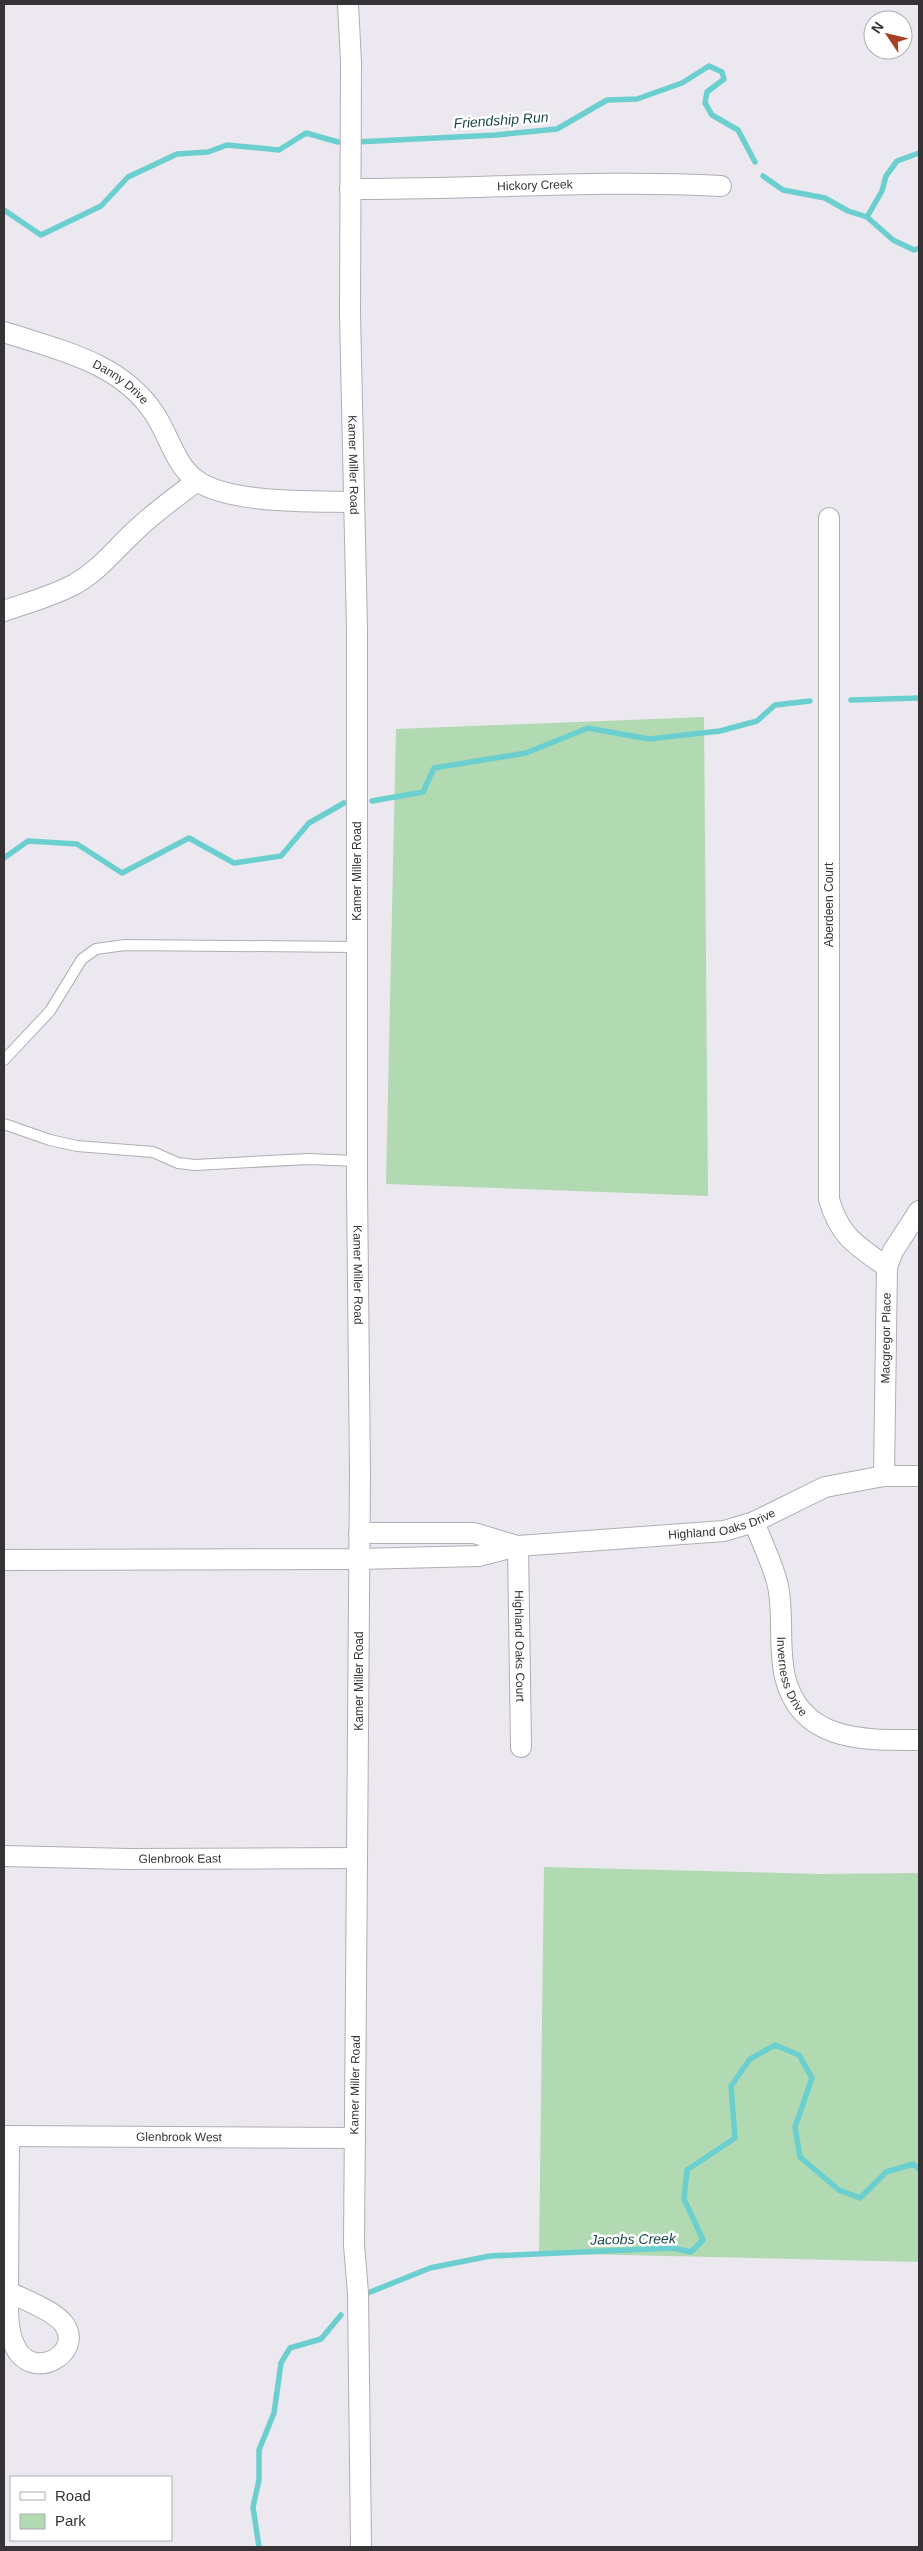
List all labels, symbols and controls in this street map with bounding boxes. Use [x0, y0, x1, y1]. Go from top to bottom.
north arrow [863, 10, 913, 60]
text: N [868, 19, 887, 36]
water label: Friendship Run [453, 109, 549, 131]
street label: Hickory Creek [497, 177, 574, 193]
street label: Danny Drive [90, 357, 152, 407]
street label: Kamer Miller Road [345, 415, 361, 515]
street label: Kamer Miller Road [350, 821, 364, 921]
street label: Aberdeen Court [822, 862, 836, 947]
street label: Kamer Miller Road [350, 1225, 365, 1325]
street label: Macgregor Place [878, 1292, 894, 1384]
street label: Highland Oaks Drive [668, 1505, 778, 1542]
street label: Highland Oaks Court [512, 1590, 527, 1703]
street label: Kamer Miller Road [352, 1631, 366, 1731]
street label: Inverness Drive [774, 1637, 810, 1719]
street label: Glenbrook East [139, 1852, 222, 1866]
street label: Kamer Miller Road [347, 2035, 363, 2135]
street label: Glenbrook West [136, 2130, 223, 2144]
water label: Jacobs Creek [589, 2230, 677, 2248]
legend [10, 2476, 172, 2541]
text: Road [55, 2487, 91, 2504]
text: Park [55, 2512, 86, 2529]

